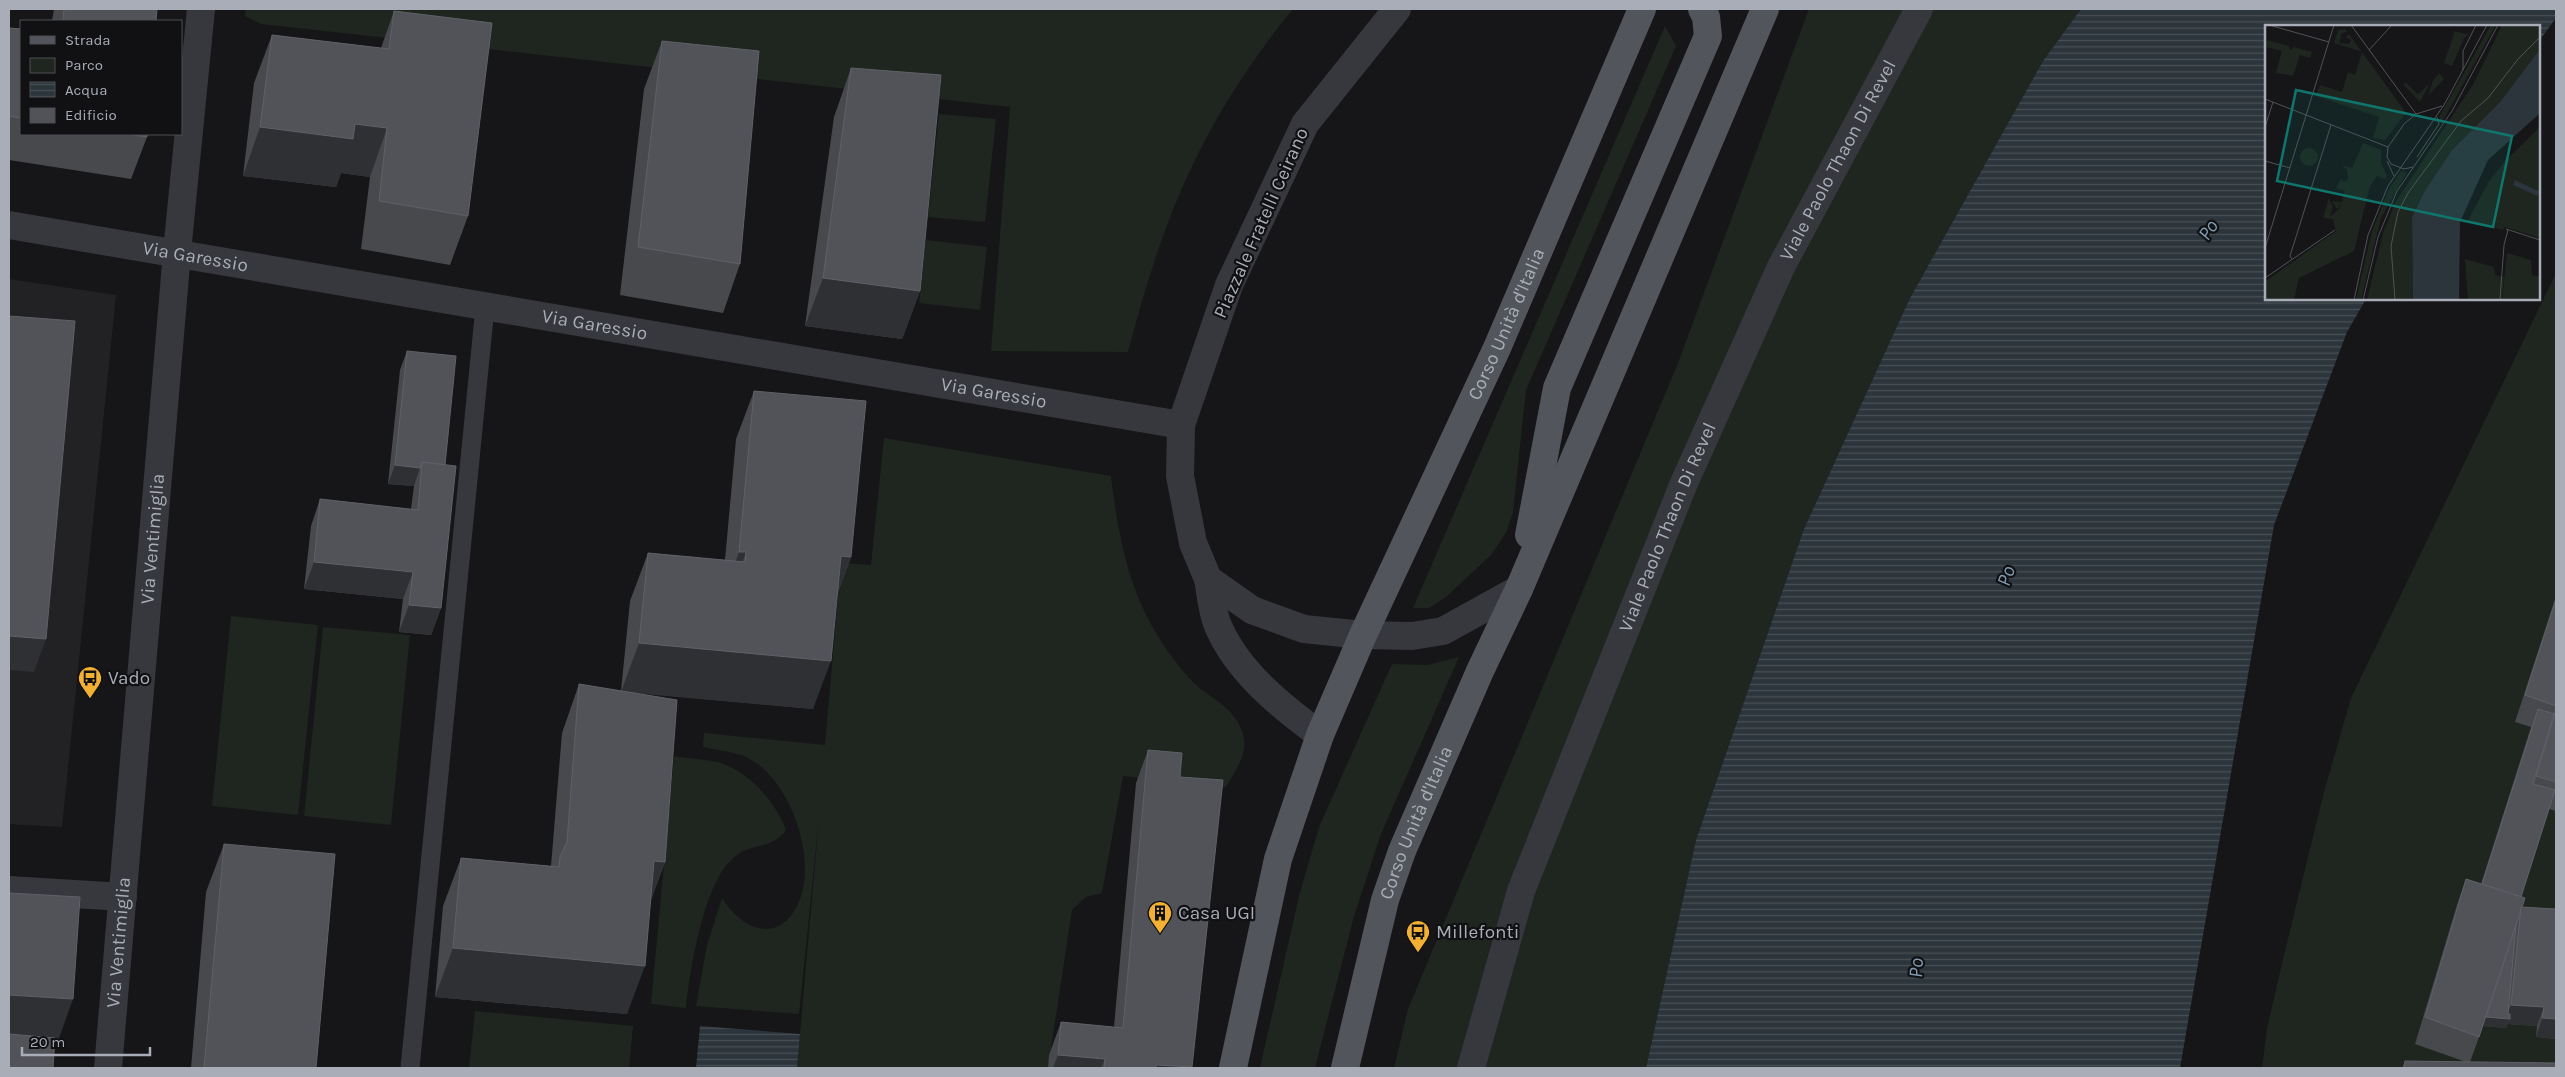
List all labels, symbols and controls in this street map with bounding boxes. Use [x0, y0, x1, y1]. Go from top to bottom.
legend [20, 20, 182, 135]
inset map [2265, 25, 2540, 300]
text: Strada [65, 31, 111, 49]
text: Parco [65, 56, 103, 74]
street label: Viale Paolo Thaon Di Revel [1775, 56, 1901, 265]
text: Acqua [65, 81, 107, 99]
text: Edificio [65, 106, 117, 124]
street label: Piazzale Fratelli Ceirano [1209, 124, 1313, 322]
water label: Po [2193, 215, 2223, 245]
street label: Via Garessio [141, 237, 250, 277]
street label: Corso Unità d'Italia [1463, 245, 1549, 404]
street label: Via Garessio [540, 305, 649, 345]
street label: Via Garessio [939, 373, 1048, 413]
street label: Viale Paolo Thaon Di Revel [1615, 419, 1721, 635]
street label: Via Ventimiglia [136, 473, 169, 605]
water label: Po [1992, 563, 2020, 589]
bus stop icon: Vado [77, 665, 103, 699]
place label: Vado [108, 667, 150, 689]
street label: Corso Unità d'Italia [1375, 743, 1457, 902]
street label: Via Ventimiglia [102, 876, 135, 1009]
building icon: Casa UGI [1147, 900, 1173, 934]
place label: Casa UGI [1178, 902, 1255, 924]
bus stop icon: Millefonti [1405, 919, 1431, 953]
place label: Millefonti [1436, 921, 1519, 943]
water label: Po [1904, 957, 1928, 978]
scale bar [22, 1024, 150, 1056]
text: 20 m [30, 1033, 65, 1051]

